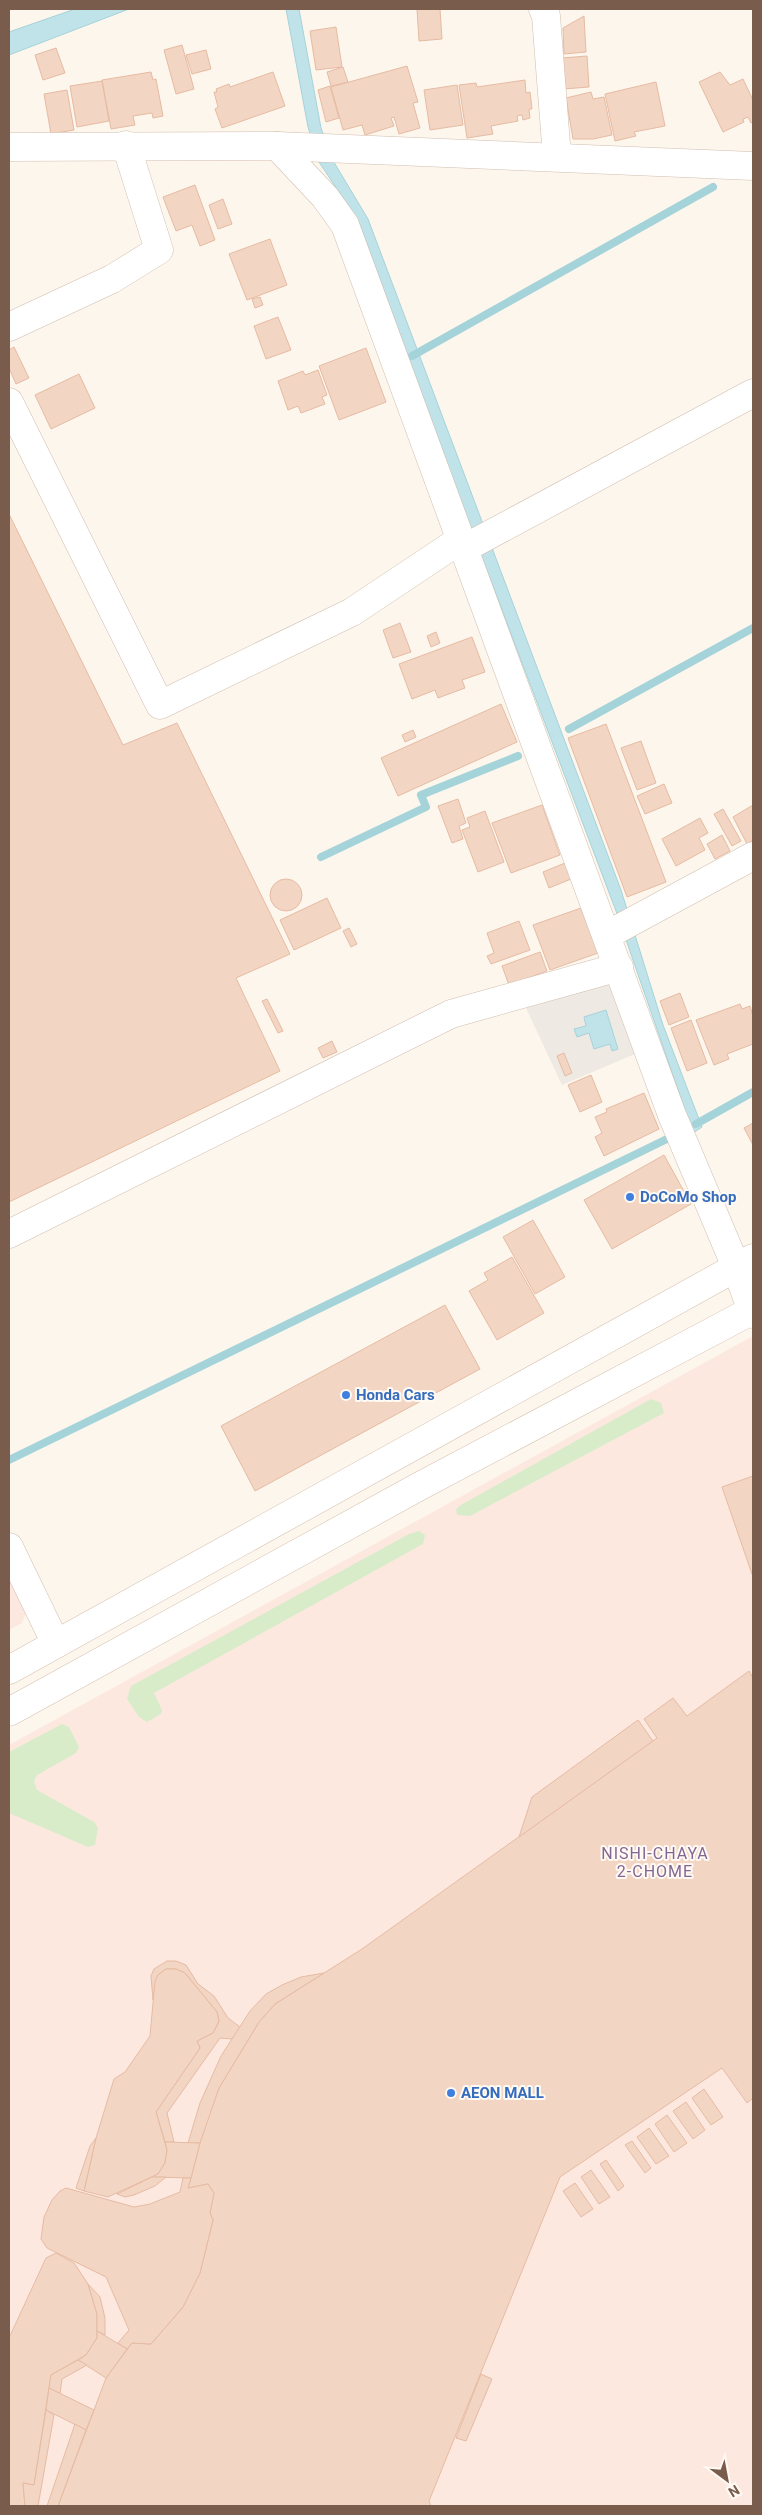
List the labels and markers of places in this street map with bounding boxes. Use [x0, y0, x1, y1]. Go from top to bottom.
place label: DoCoMo Shop [640, 1188, 736, 1206]
marker: DoCoMo Shop [624, 1191, 636, 1203]
place label: Honda Cars [356, 1386, 435, 1404]
marker: Honda Cars [340, 1389, 352, 1401]
place label: AEON MALL [461, 2084, 544, 2102]
marker: AEON MALL [445, 2087, 457, 2099]

